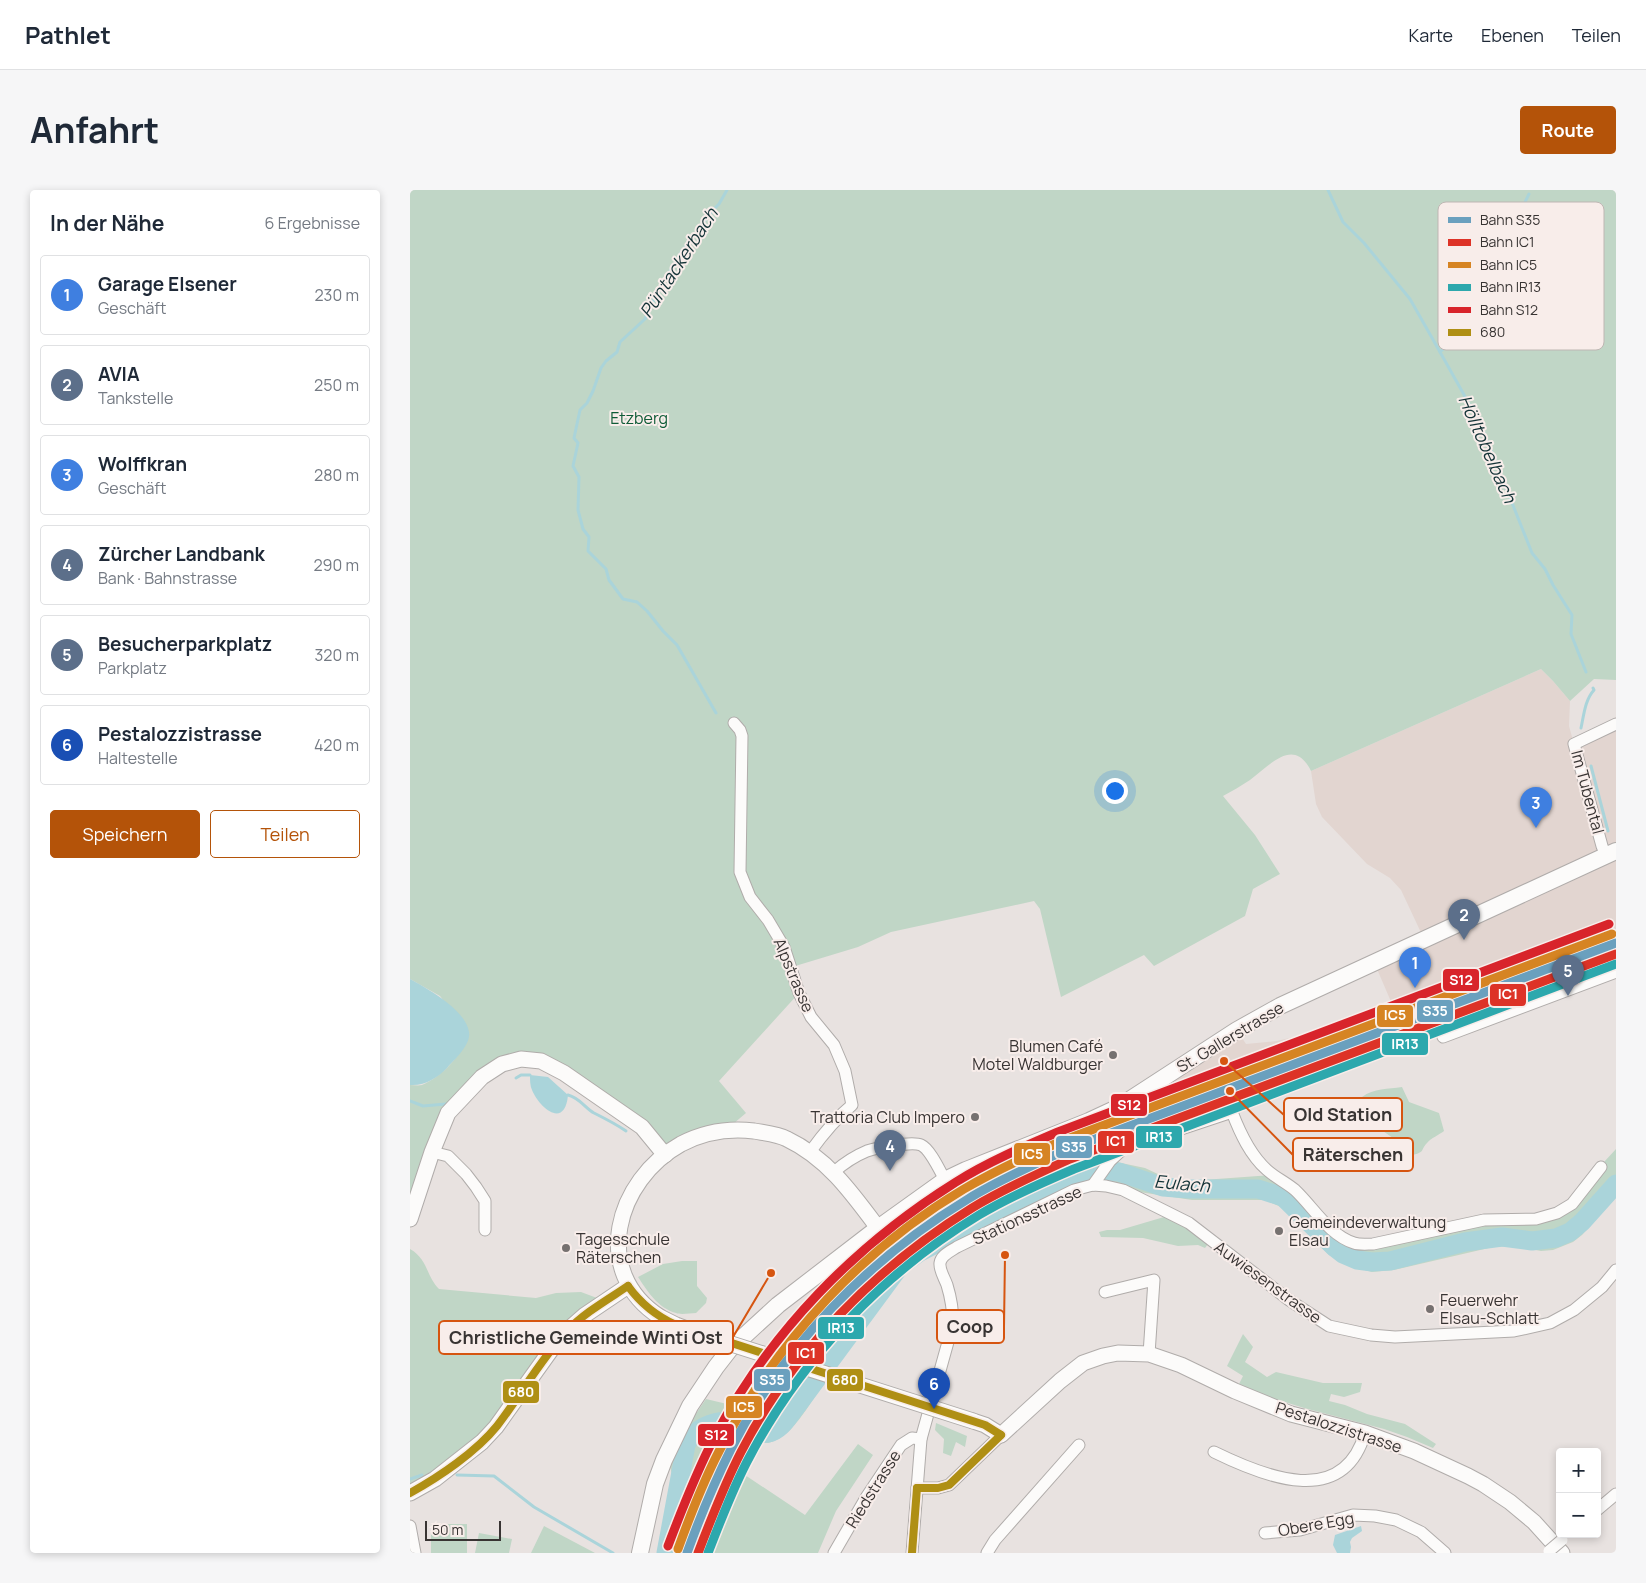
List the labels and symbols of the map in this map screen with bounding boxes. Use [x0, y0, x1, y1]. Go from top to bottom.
water label: Püntackerbach [634, 202, 723, 322]
legend [1438, 202, 1604, 350]
text: Bahn S35 [1480, 210, 1540, 229]
text: Bahn IC1 [1480, 232, 1535, 251]
text: Bahn IC5 [1480, 255, 1537, 274]
text: Bahn IR13 [1480, 277, 1541, 296]
text: Bahn S12 [1480, 300, 1538, 319]
text: 680 [1480, 322, 1505, 341]
water label: Hölltobelbach [1453, 391, 1523, 507]
park label: Etzberg [610, 407, 668, 429]
street label: Im Tubental [1566, 748, 1610, 836]
your location [1102, 778, 1128, 804]
pin: 3 [1520, 787, 1552, 828]
pin: 2 [1448, 899, 1480, 940]
street label: Alpstrasse [769, 935, 819, 1015]
pin: 1 [1399, 947, 1431, 988]
pin: 5 [1552, 955, 1584, 996]
line badge: S12 [1442, 968, 1480, 992]
text: S12 [1449, 970, 1473, 989]
line badge: IC1 [1489, 983, 1527, 1007]
text: IC1 [1498, 984, 1518, 1003]
street label: St. Gallerstrasse [1172, 996, 1288, 1078]
line badge: S35 [1416, 999, 1454, 1023]
text: S35 [1422, 1001, 1448, 1020]
line badge: IC5 [1376, 1004, 1414, 1028]
text: IC5 [1384, 1005, 1406, 1024]
line badge: IR13 [1381, 1032, 1429, 1056]
text: IR13 [1391, 1034, 1419, 1053]
place label: Blumen Café Motel Waldburger [972, 1035, 1103, 1075]
marker: Blumen Café Motel Waldburger [1107, 1049, 1119, 1061]
line badge: S12 [1110, 1093, 1148, 1117]
text: S12 [1117, 1095, 1141, 1114]
callout: Old Station [1284, 1098, 1402, 1131]
text: Old Station [1294, 1102, 1392, 1126]
place label: Trattoria Club Impero [810, 1106, 965, 1128]
marker: Trattoria Club Impero [969, 1111, 981, 1123]
line badge: IR13 [1135, 1125, 1183, 1149]
text: IR13 [1145, 1127, 1173, 1146]
pin: 4 [874, 1130, 906, 1171]
line badge: IC1 [1097, 1130, 1135, 1154]
text: IC1 [1106, 1131, 1126, 1150]
line badge: S35 [1055, 1135, 1093, 1159]
text: S35 [1061, 1137, 1087, 1156]
callout: Räterschen [1293, 1138, 1413, 1171]
line badge: IC5 [1013, 1142, 1051, 1166]
text: Räterschen [1303, 1142, 1403, 1166]
text: IC5 [1021, 1144, 1043, 1163]
water label: Eulach [1153, 1169, 1212, 1198]
street label: Stationsstrasse [969, 1180, 1085, 1250]
place label: Gemeindeverwaltung Elsau [1289, 1211, 1446, 1251]
marker: Gemeindeverwaltung Elsau [1273, 1225, 1285, 1237]
place label: Tagesschule Räterschen [576, 1228, 670, 1268]
street label: Auwiesenstrasse [1210, 1236, 1326, 1328]
marker: Tagesschule Räterschen [560, 1242, 572, 1254]
place label: Feuerwehr Elsau-Schlatt [1440, 1289, 1539, 1329]
marker: Feuerwehr Elsau-Schlatt [1424, 1303, 1436, 1315]
callout: Coop [937, 1310, 1004, 1343]
text: Coop [947, 1314, 993, 1338]
line badge: IR13 [817, 1316, 865, 1340]
text: IR13 [827, 1318, 855, 1337]
callout: Christliche Gemeinde Winti Ost [439, 1321, 733, 1354]
text: Christliche Gemeinde Winti Ost [449, 1325, 723, 1349]
line badge: IC1 [787, 1341, 825, 1365]
text: IC1 [796, 1343, 816, 1362]
line badge: S35 [753, 1368, 791, 1392]
line badge: 680 [826, 1368, 864, 1392]
pin: 6 [918, 1368, 950, 1409]
text: S35 [759, 1370, 785, 1389]
text: 680 [832, 1370, 858, 1389]
line badge: 680 [502, 1380, 540, 1404]
text: 680 [508, 1382, 534, 1401]
line badge: IC5 [725, 1395, 763, 1419]
street label: Pestalozzistrasse [1273, 1396, 1405, 1458]
text: IC5 [733, 1397, 755, 1416]
line badge: S12 [697, 1423, 735, 1447]
text: S12 [704, 1425, 728, 1444]
street label: Riedstrasse [840, 1446, 906, 1532]
street label: Obere Egg [1276, 1507, 1356, 1541]
scale bar [425, 1518, 501, 1541]

